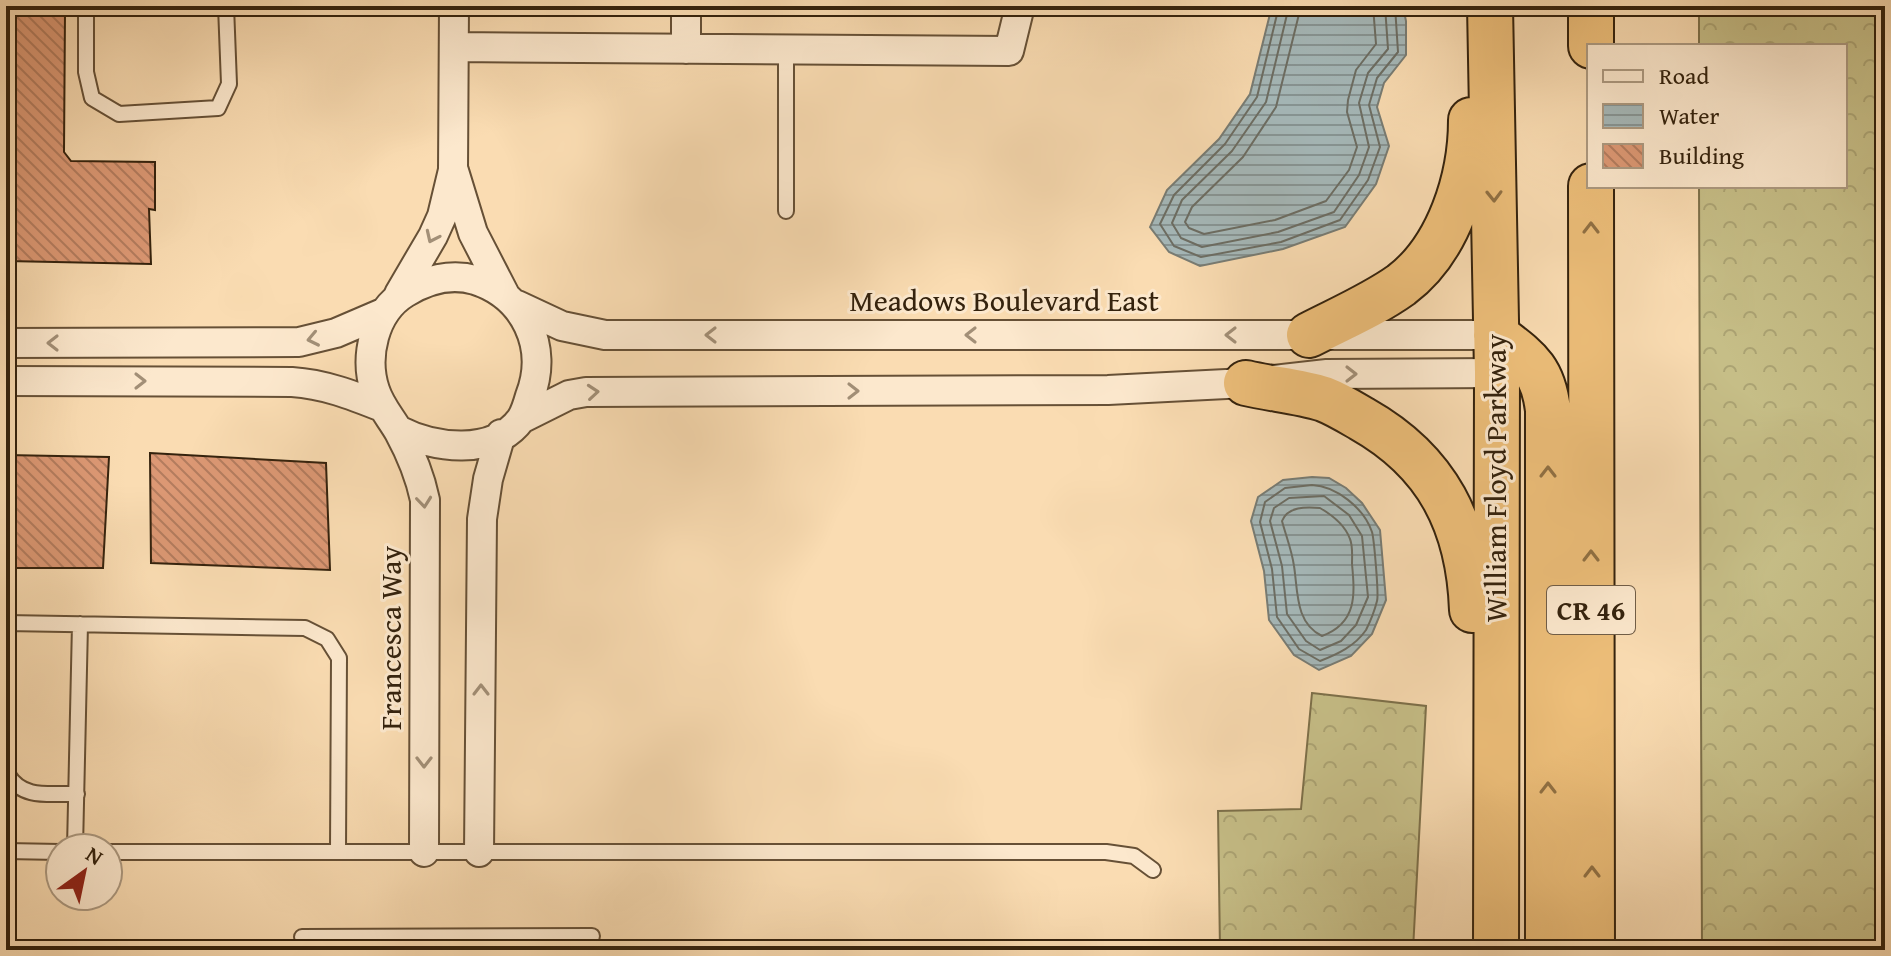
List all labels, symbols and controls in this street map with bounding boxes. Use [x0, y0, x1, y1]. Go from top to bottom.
legend [1587, 44, 1847, 188]
text: Road [1659, 58, 1709, 93]
text: Water [1659, 98, 1720, 133]
text: Building [1659, 138, 1744, 173]
one-way arrow [1485, 190, 1502, 203]
one-way arrow [1582, 221, 1600, 234]
one-way arrow [426, 229, 442, 244]
street label: Meadows Boulevard East [849, 278, 1159, 322]
one-way arrow [704, 326, 717, 344]
one-way arrow [964, 326, 977, 344]
one-way arrow [1224, 326, 1237, 344]
one-way arrow [306, 330, 320, 347]
one-way arrow [46, 334, 59, 352]
street label: William Floyd Parkway [1473, 334, 1517, 622]
one-way arrow [1345, 365, 1358, 383]
one-way arrow [134, 372, 147, 390]
one-way arrow [847, 382, 860, 400]
one-way arrow [587, 384, 600, 401]
one-way arrow [1539, 465, 1557, 478]
one-way arrow [416, 496, 433, 509]
street label: Francesca Way [368, 546, 412, 730]
one-way arrow [1582, 549, 1600, 562]
road number: CR 46 [1547, 586, 1635, 634]
one-way arrow [472, 683, 489, 696]
one-way arrow [416, 756, 433, 769]
one-way arrow [1539, 781, 1557, 794]
north arrow [44, 832, 124, 912]
text: N [80, 838, 110, 873]
one-way arrow [1583, 865, 1601, 878]

